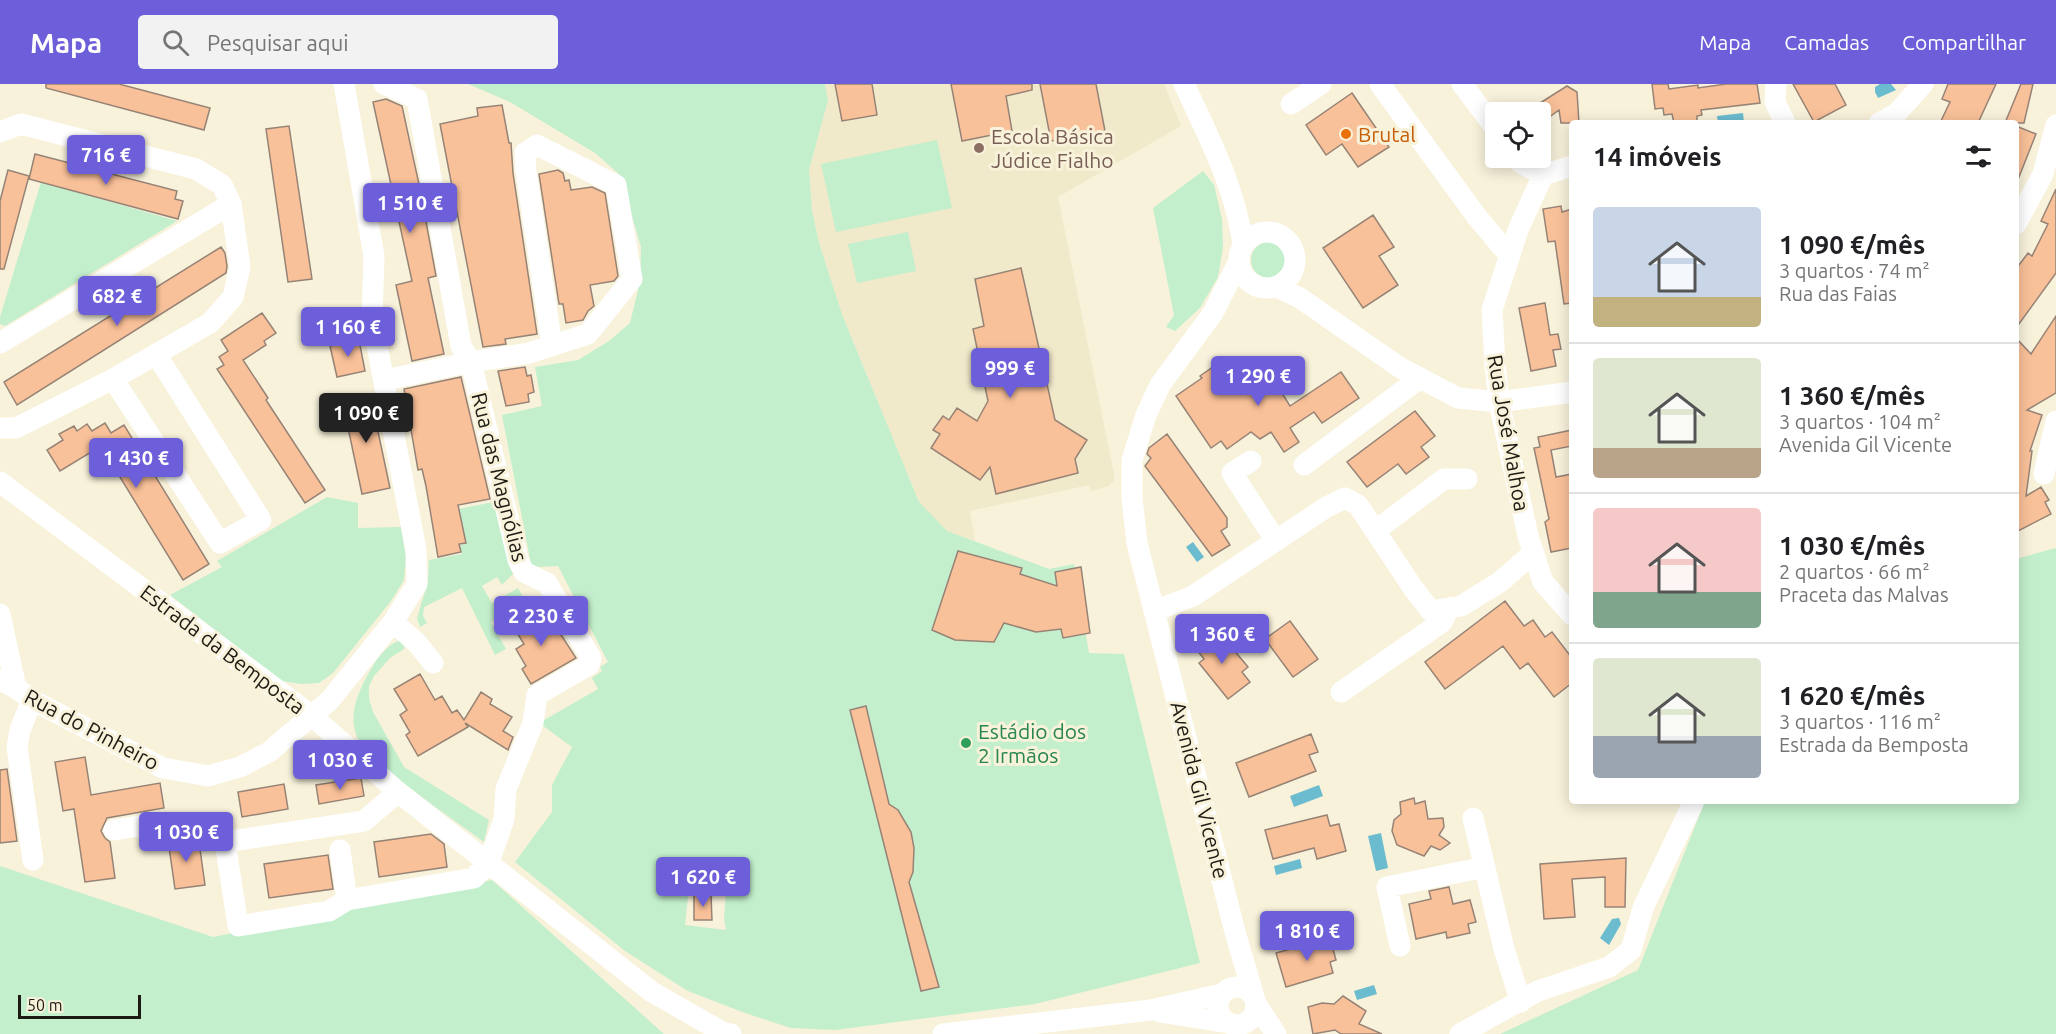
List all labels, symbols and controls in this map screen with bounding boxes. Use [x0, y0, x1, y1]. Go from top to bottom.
search box [138, 15, 558, 69]
icon: search [159, 26, 192, 59]
text: Mapa [30, 27, 102, 58]
text: Pesquisar aqui [207, 30, 349, 55]
text: Mapa [1699, 30, 1751, 54]
text: Camadas [1784, 30, 1869, 54]
text: Compartilhar [1902, 30, 2026, 54]
map controls [1485, 102, 1551, 168]
button: locate [1485, 102, 1551, 168]
place label: Brutal [1358, 122, 1416, 146]
place label: Escola Básica Júdice Fialho [991, 124, 1114, 172]
marker: Brutal [1339, 127, 1353, 141]
pin: 716 € [64, 135, 148, 186]
icon: filters [1962, 140, 1995, 173]
marker: Escola Básica Júdice Fialho [972, 141, 986, 155]
text: 14 imóveis [1593, 142, 1722, 171]
text: 716 € [81, 143, 131, 166]
pin: 1 510 € [355, 183, 465, 234]
text: 1 510 € [377, 191, 443, 214]
text: 1 090 €/mês [1779, 230, 1925, 259]
icon: home [1641, 231, 1713, 303]
text: 3 quartos · 74 m² [1779, 259, 1930, 282]
pin: 682 € [75, 276, 159, 327]
text: Rua das Faias [1779, 282, 1897, 305]
text: 682 € [92, 284, 142, 307]
pin: 1 160 € [293, 307, 403, 358]
text: 1 160 € [315, 315, 381, 338]
pin: 999 € [968, 348, 1052, 399]
street label: Rua José Malhoa [1483, 353, 1535, 513]
text: 999 € [985, 356, 1035, 379]
pin: 1 290 € [1203, 356, 1313, 407]
text: 1 290 € [1225, 364, 1291, 387]
text: 1 360 €/mês [1779, 381, 1925, 410]
icon: home [1641, 382, 1713, 454]
street label: Rua das Magnólias [467, 390, 533, 564]
pin: 1 090 € [311, 393, 421, 444]
text: 1 090 € [333, 401, 399, 424]
text: 3 quartos · 104 m² [1779, 410, 1941, 433]
text: Avenida Gil Vicente [1779, 433, 1952, 456]
pin: 1 430 € [81, 438, 191, 489]
text: 1 430 € [103, 446, 169, 469]
text: 1 030 €/mês [1779, 531, 1925, 560]
icon: home [1641, 532, 1713, 604]
text: 2 quartos · 66 m² [1779, 560, 1930, 583]
street label: Estrada da Bemposta [136, 579, 310, 719]
text: Praceta das Malvas [1779, 583, 1949, 606]
pin: 2 230 € [486, 596, 596, 647]
text: 2 230 € [508, 604, 574, 627]
pin: 1 360 € [1167, 614, 1277, 665]
text: 1 360 € [1189, 622, 1255, 645]
text: 1 620 €/mês [1779, 681, 1925, 710]
icon: home [1641, 682, 1713, 754]
street label: Rua do Pinheiro [21, 684, 163, 774]
street label: Avenida Gil Vicente [1166, 699, 1234, 881]
text: 3 quartos · 116 m² [1779, 710, 1941, 733]
place label: Estádio dos 2 Irmãos [978, 719, 1086, 767]
text: Estrada da Bemposta [1779, 733, 1969, 756]
marker: Estádio dos 2 Irmãos [959, 736, 973, 750]
pin: 1 030 € [285, 740, 395, 791]
text: 1 030 € [307, 748, 373, 771]
pin: 1 030 € [131, 812, 241, 863]
text: 1 030 € [153, 820, 219, 843]
pin: 1 620 € [648, 857, 758, 908]
text: 1 620 € [670, 865, 736, 888]
pin: 1 810 € [1252, 911, 1362, 962]
text: 1 810 € [1274, 919, 1340, 942]
scale bar [18, 992, 141, 1020]
text: 50 m [27, 996, 63, 1014]

